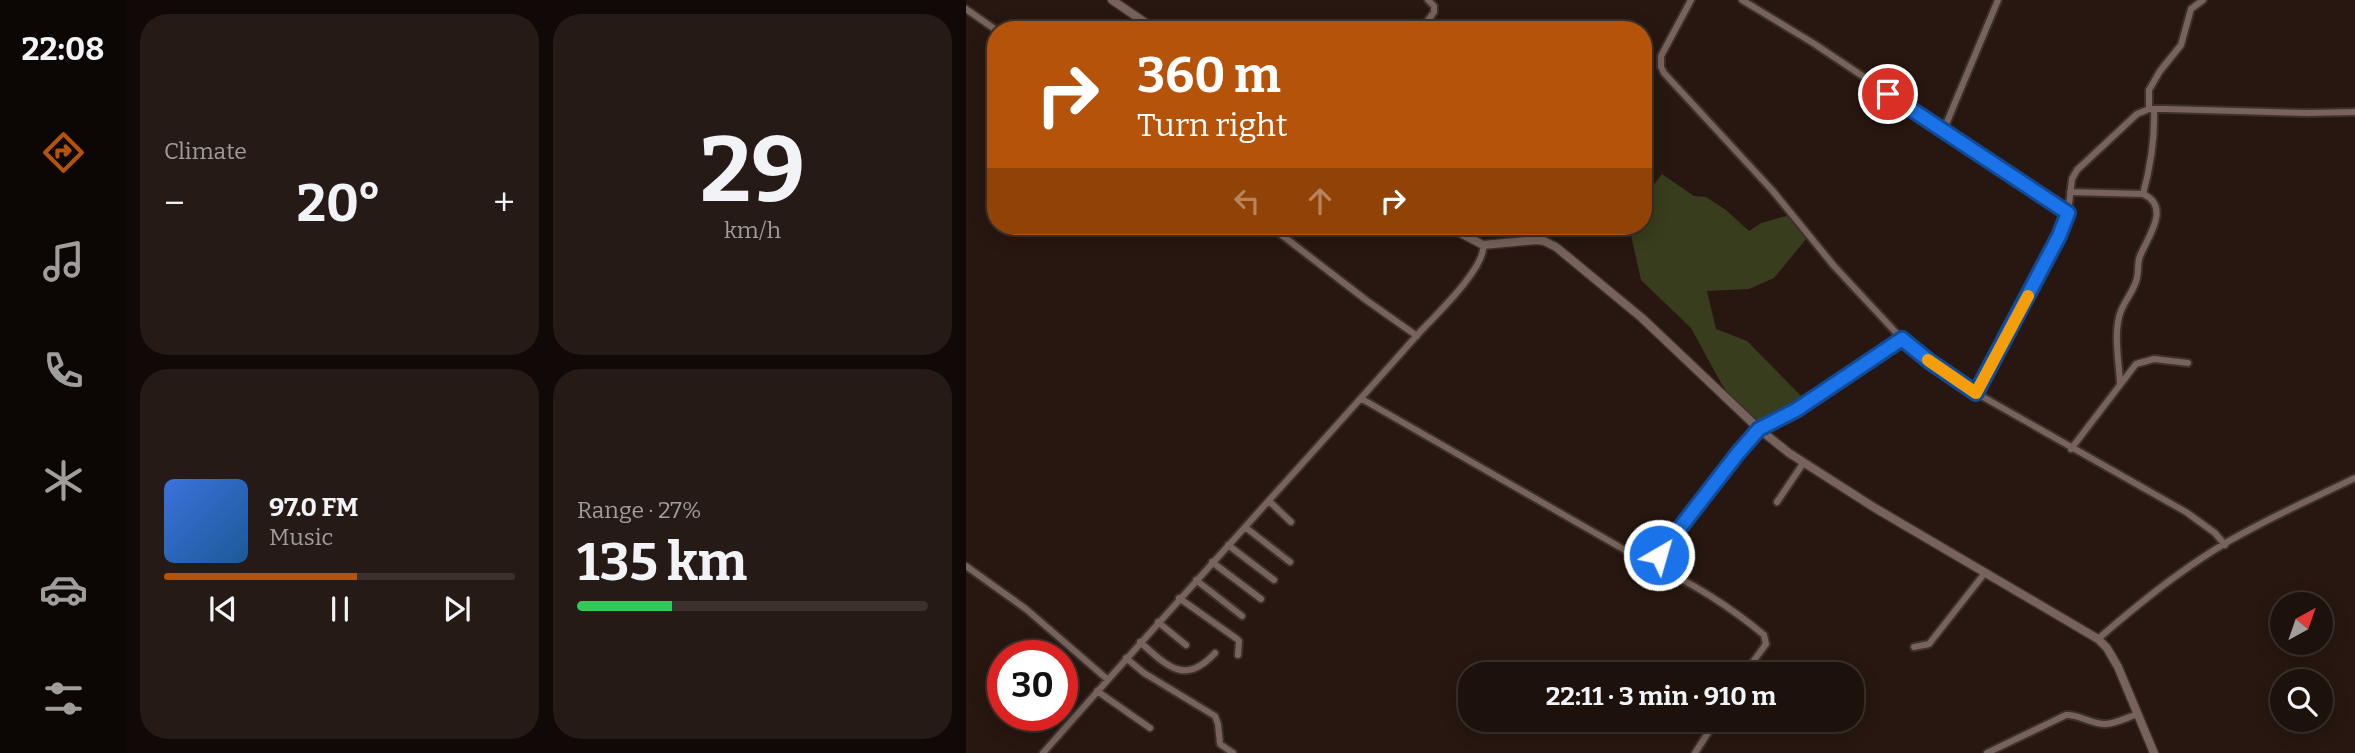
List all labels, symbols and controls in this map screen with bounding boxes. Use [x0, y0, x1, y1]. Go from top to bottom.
text: 22:08 [21, 30, 105, 68]
text: 360 m [1137, 46, 1281, 105]
icon: right [1022, 49, 1113, 140]
pin [1858, 64, 1918, 124]
icon: arrive [1869, 75, 1907, 113]
text: Turn right [1137, 106, 1288, 144]
text: 29 [700, 116, 805, 225]
icon: directions [39, 128, 88, 177]
text: Climate [164, 137, 247, 165]
text: 20° [297, 172, 381, 235]
text: − [164, 180, 185, 226]
text: + [493, 180, 515, 226]
icon: left [1228, 182, 1266, 220]
icon: ahead [1301, 182, 1339, 220]
icon: right [1374, 182, 1412, 220]
text: km/h [724, 216, 781, 244]
icon: music [39, 237, 88, 286]
icon: phone [39, 346, 88, 395]
icon: climate [39, 456, 88, 505]
text: 97.0 FM [269, 492, 358, 523]
text: Range · 27% [577, 496, 701, 524]
position arrow [1622, 518, 1696, 592]
text: Music [269, 523, 333, 551]
text: 135 km [577, 531, 747, 594]
icon: car [39, 565, 88, 614]
icon: previous [204, 590, 242, 628]
icon: pause [321, 590, 359, 628]
icon: next [438, 590, 476, 628]
north arrow [2270, 592, 2333, 654]
map controls [2270, 592, 2333, 732]
speed limit sign: 30 [987, 640, 1078, 731]
button: search [2270, 669, 2333, 732]
icon: filters [39, 674, 88, 723]
text: 22:11 · 3 min · 910 m [1546, 681, 1776, 712]

